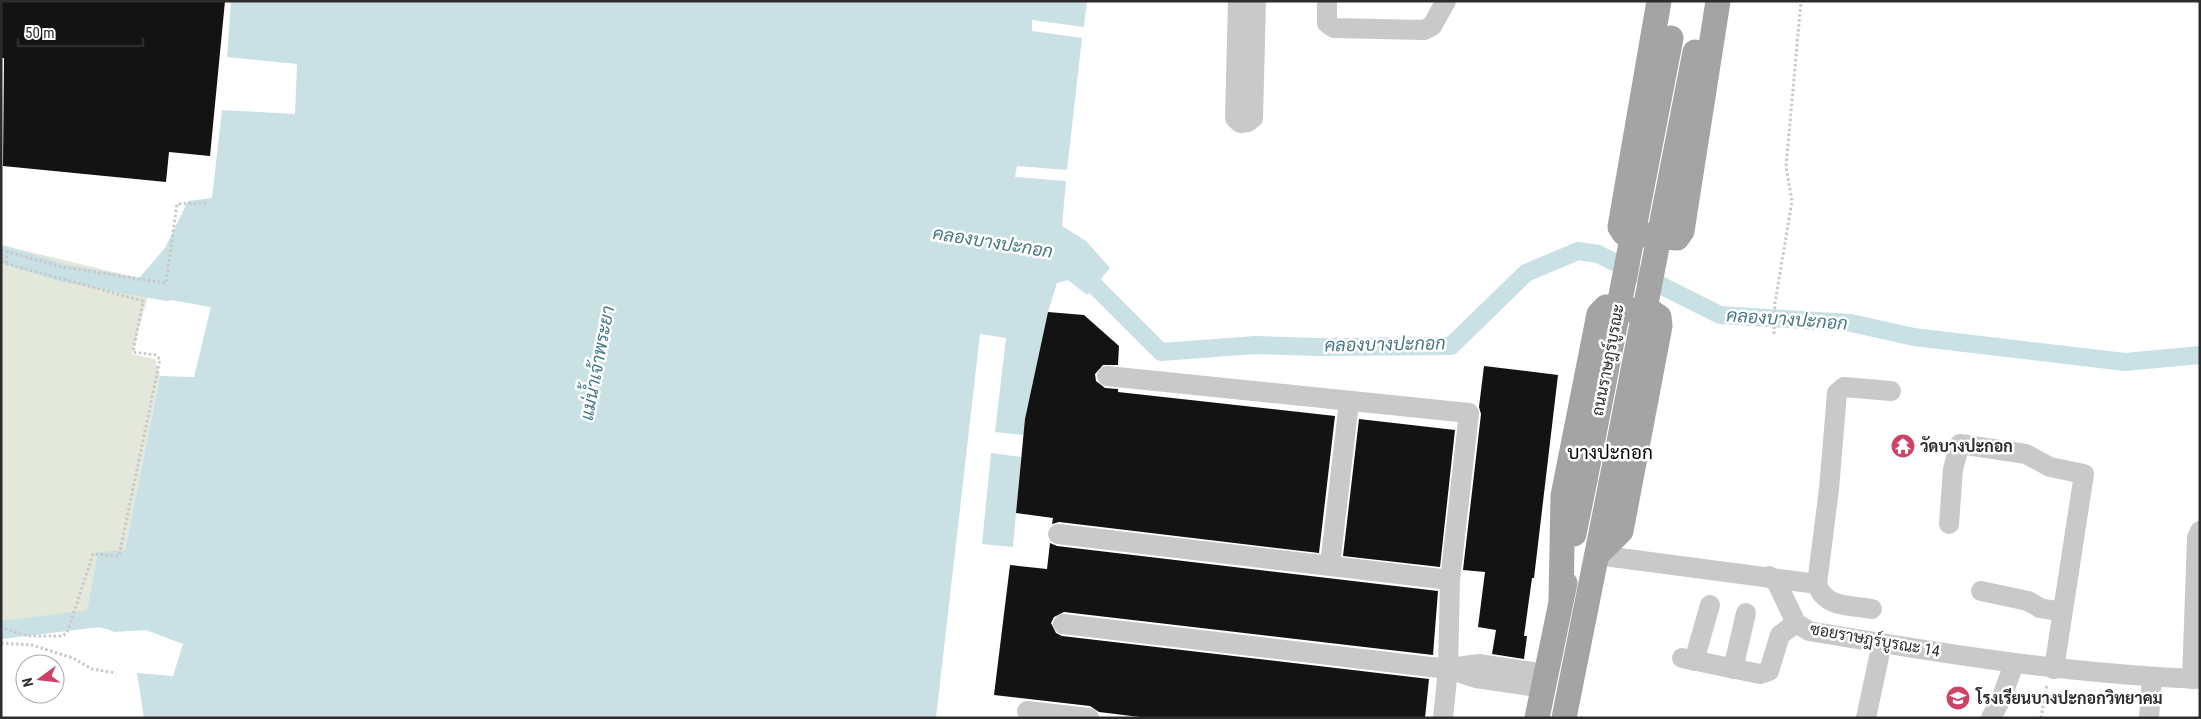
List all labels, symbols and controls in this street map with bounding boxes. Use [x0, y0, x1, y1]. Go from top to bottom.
scale bar [18, 15, 142, 47]
text: 50 m [25, 24, 55, 42]
water label: คลองบางปะกอก [931, 222, 1055, 262]
street label: ถนนราษฎร์บูรณะ [1585, 302, 1630, 418]
water label: แม่น้ำเจ้าพระยา [571, 303, 618, 422]
water label: คลองบางปะกอก [1726, 304, 1848, 334]
water label: คลองบางปะกอก [1324, 332, 1446, 356]
temple icon: วัดบางปะกอก [1890, 433, 1916, 459]
place label: วัดบางปะกอก [1920, 436, 2013, 456]
district label: บางปะกอก [1567, 441, 1653, 464]
street label: ซอยราษฎร์บูรณะ 14 [1808, 616, 1942, 663]
north arrow [15, 654, 65, 704]
text: N [19, 676, 36, 689]
school or university icon: โรงเรียนบางปะกอกวิทยาคม [1945, 685, 1971, 711]
place label: โรงเรียนบางปะกอกวิทยาคม [1975, 687, 2163, 708]

